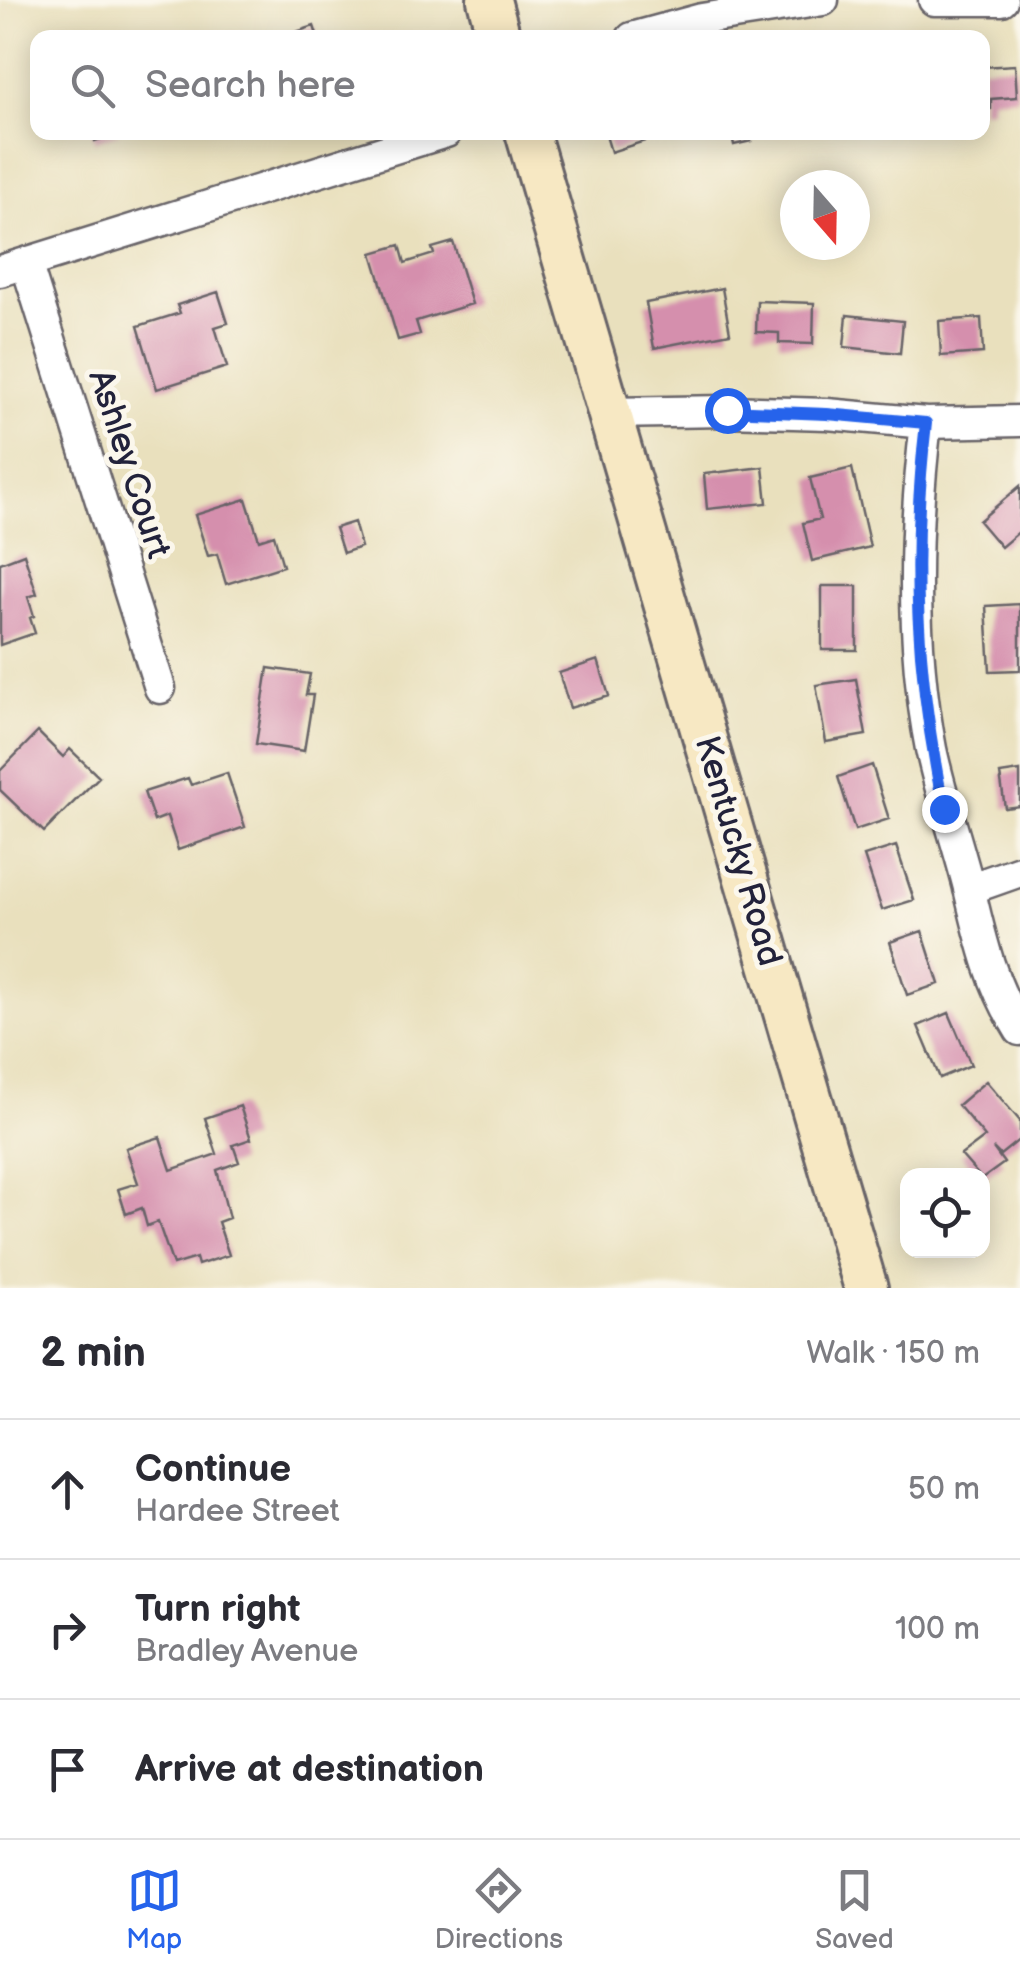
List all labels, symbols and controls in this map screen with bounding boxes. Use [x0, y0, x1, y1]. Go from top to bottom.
search box [30, 30, 990, 140]
icon: search [65, 58, 120, 113]
text: Search here [145, 63, 356, 108]
north arrow [780, 170, 870, 260]
street label: Ashley Court [78, 364, 180, 564]
route start [705, 388, 751, 434]
street label: Kentucky Road [685, 731, 791, 971]
route end [922, 787, 968, 833]
map controls [900, 1168, 990, 1258]
button: locate [900, 1168, 990, 1258]
text: 2 min [40, 1328, 146, 1379]
text: Walk · 150 m [806, 1334, 980, 1373]
text: Continue [135, 1447, 291, 1492]
icon: ahead [40, 1462, 95, 1517]
text: 50 m [908, 1470, 980, 1509]
text: Hardee Street [135, 1492, 340, 1531]
text: Turn right [135, 1587, 300, 1632]
icon: right [40, 1602, 95, 1657]
text: 100 m [895, 1610, 980, 1649]
text: Bradley Avenue [135, 1632, 358, 1671]
icon: arrive [40, 1742, 95, 1797]
text: Arrive at destination [135, 1747, 484, 1792]
tab: Map [126, 1863, 182, 1956]
tab: Directions [434, 1863, 563, 1956]
tab: Saved [815, 1863, 894, 1956]

